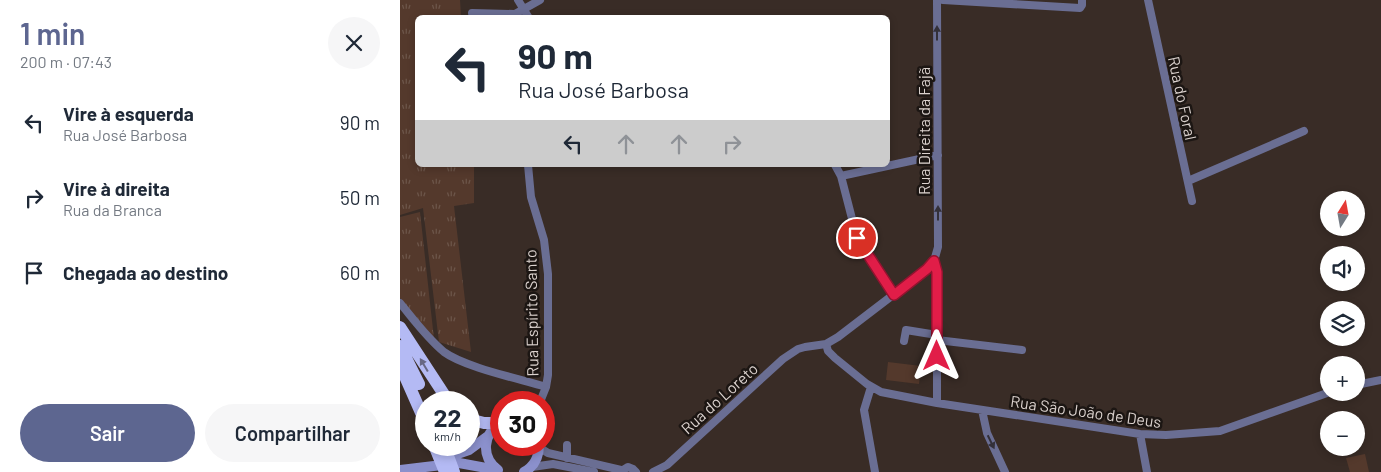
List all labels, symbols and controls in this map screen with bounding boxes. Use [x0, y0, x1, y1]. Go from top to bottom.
text: 1 min [20, 15, 85, 51]
button: close [328, 17, 380, 69]
one-way arrow [933, 24, 941, 40]
text: 90 m [518, 34, 593, 76]
icon: left [435, 35, 500, 100]
text: 200 m · 07:43 [20, 52, 112, 71]
street label: Rua do Foral [1165, 54, 1201, 142]
street label: Rua Direita da Fajã [914, 67, 933, 195]
text: Rua José Barbosa [518, 76, 689, 102]
text: Vire à esquerda [63, 102, 194, 125]
icon: left [20, 109, 48, 137]
text: 90 m [340, 111, 380, 134]
text: Rua José Barbosa [63, 125, 187, 144]
icon: left [559, 130, 587, 158]
icon: ahead [612, 130, 640, 158]
icon: ahead [665, 130, 693, 158]
icon: right [718, 130, 746, 158]
text: Vire à direita [63, 177, 170, 200]
icon: right [20, 184, 48, 212]
text: 50 m [340, 186, 380, 209]
north arrow [1320, 191, 1365, 236]
map controls [1320, 191, 1365, 456]
text: Rua da Branca [63, 200, 162, 219]
one-way arrow [934, 204, 942, 220]
pin [836, 217, 878, 259]
icon: arrive [843, 224, 871, 252]
button: sound [1320, 246, 1365, 291]
street label: Rua Espírito Santo [520, 249, 542, 377]
icon: arrive [20, 259, 48, 287]
text: Chegada ao destino [63, 261, 228, 284]
text: 60 m [340, 261, 380, 284]
button: layers [1320, 301, 1365, 346]
position arrow [910, 329, 962, 381]
button: + [1320, 356, 1365, 401]
one-way arrow [420, 358, 429, 371]
street label: Rua do Loreto [677, 359, 761, 437]
speed limit sign: 30 [490, 391, 555, 456]
street label: Rua São João de Deus [1009, 391, 1163, 431]
text: 22 [433, 402, 462, 432]
button: Sair [20, 404, 195, 462]
button: Compartilhar [205, 404, 380, 462]
button: − [1320, 411, 1365, 456]
text: km/h [434, 429, 461, 443]
one-way arrow [987, 435, 995, 449]

